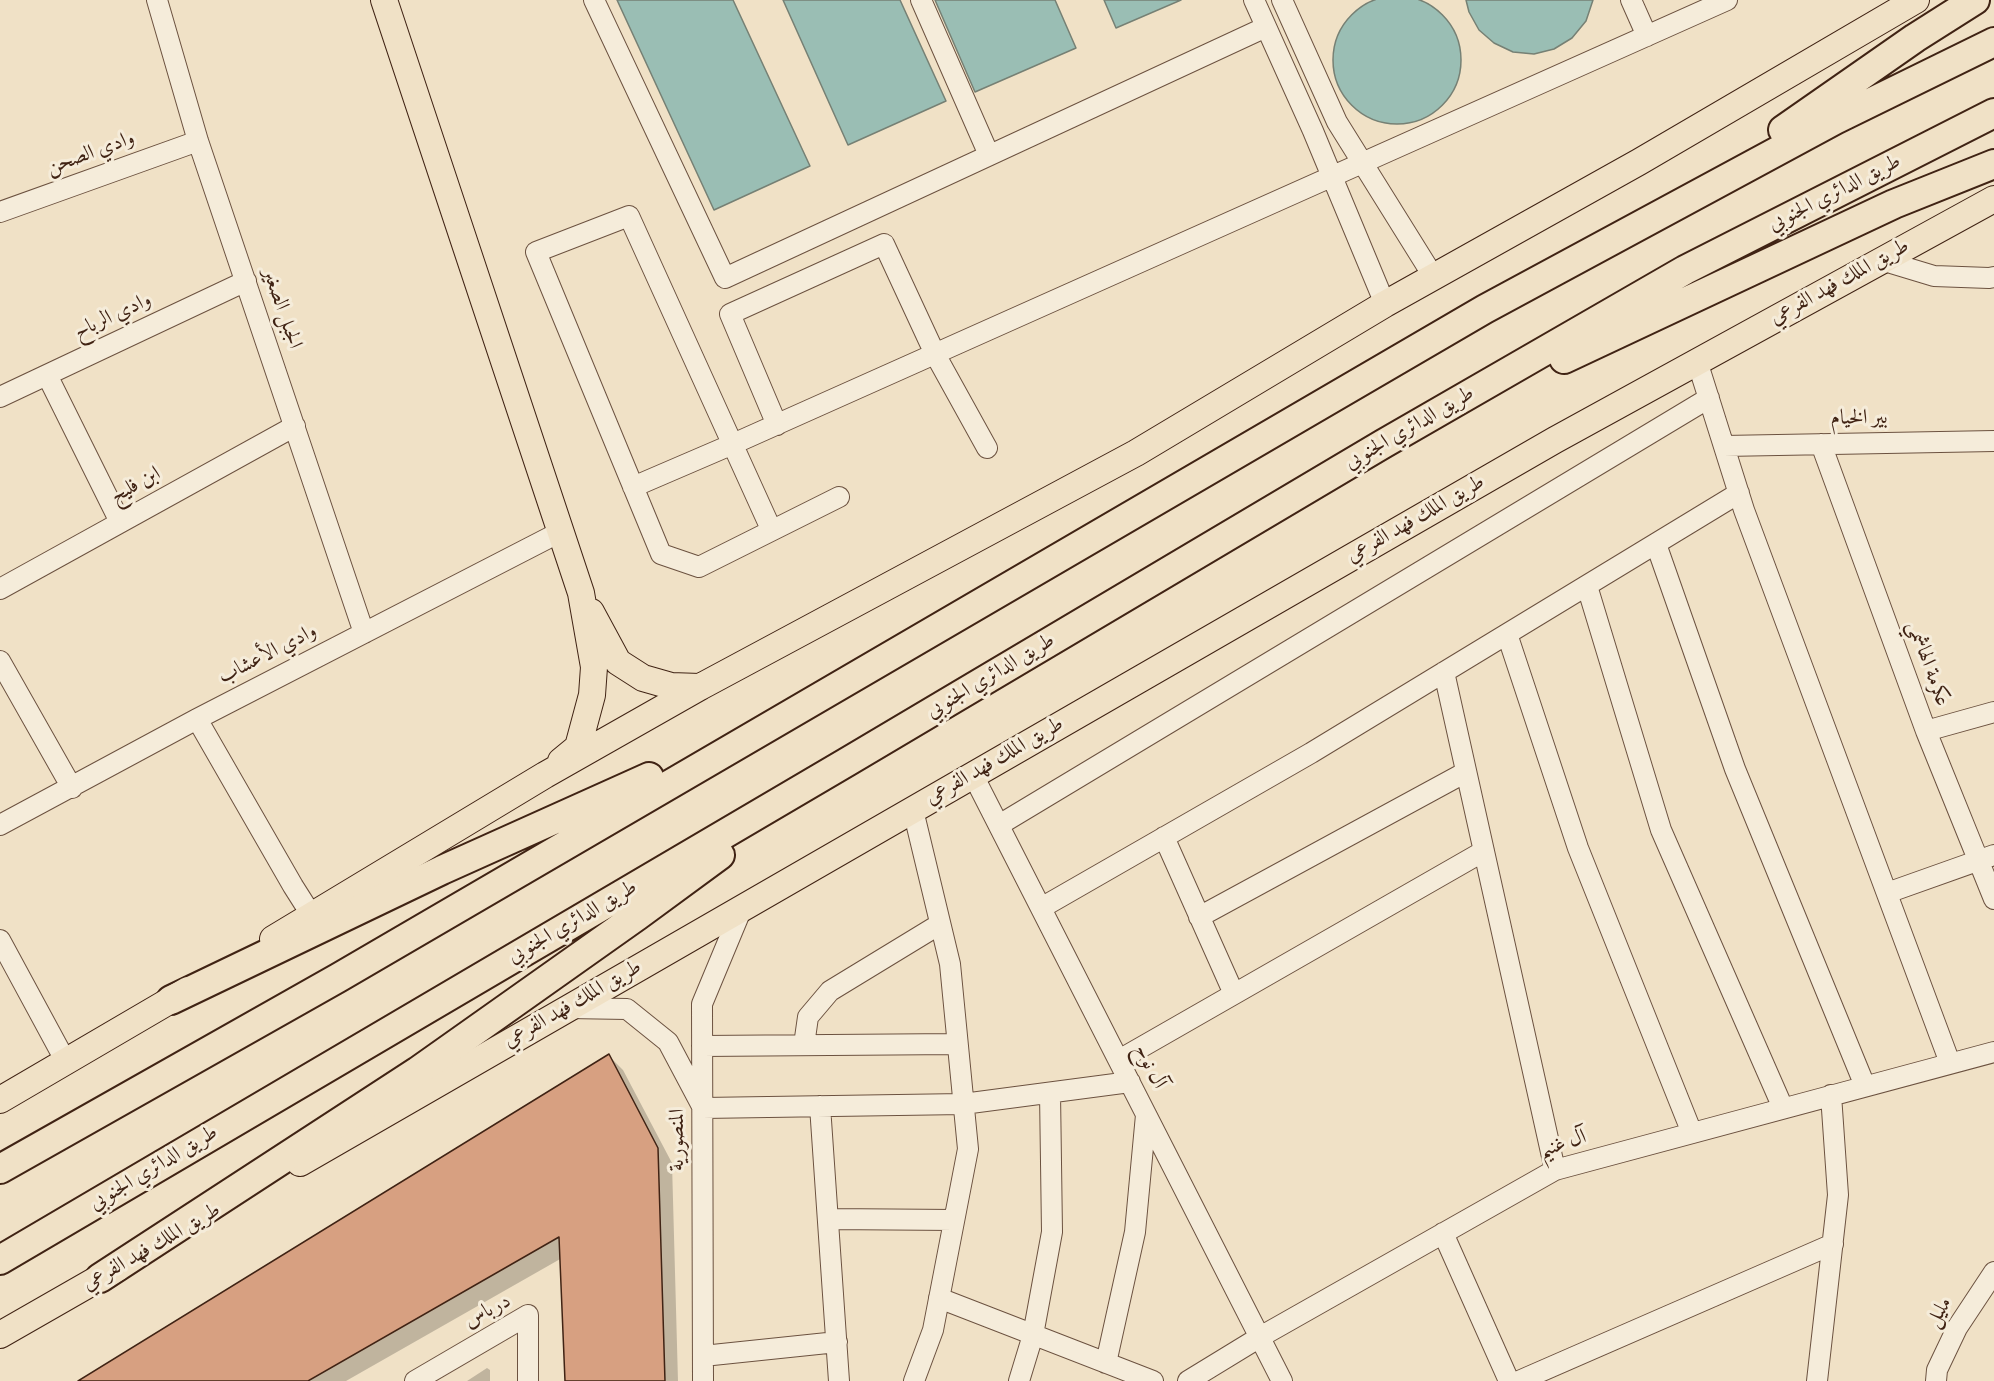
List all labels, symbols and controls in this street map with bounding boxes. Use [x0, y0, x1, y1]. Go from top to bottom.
street label: وادي الصحن [43, 126, 139, 182]
street label: طريق الدائري الجنوبي [1764, 150, 1906, 238]
street label: طريق الملك فهد الفرعي [1766, 234, 1914, 332]
street label: الجبل الصغير [255, 265, 307, 353]
street label: وادي الرباح [70, 288, 156, 346]
street label: طريق الدائري الجنوبي [1341, 382, 1479, 476]
street label: بير الخيام [1830, 406, 1888, 432]
street label: ابن فليح [106, 462, 166, 510]
street label: طريق الملك فهد الفرعي [1342, 470, 1490, 570]
street label: عكرمة الهاشمي [1900, 618, 1954, 710]
street label: وادي الأعشاب [215, 619, 321, 691]
street label: طريق الدائري الجنوبي [922, 629, 1060, 725]
street label: طريق الملك فهد الفرعي [921, 712, 1069, 812]
street label: طريق الدائري الجنوبي [504, 876, 642, 970]
street label: طريق الملك فهد الفرعي [499, 955, 647, 1055]
street label: آل نوح [1127, 1040, 1171, 1094]
street label: المنصورية [666, 1109, 692, 1171]
street label: طريق الدائري الجنوبي [85, 1121, 223, 1217]
street label: آل غنيم [1536, 1125, 1590, 1165]
street label: طريق الملك فهد الفرعي [78, 1198, 226, 1298]
street label: درباس [460, 1289, 516, 1335]
street label: مليل [1921, 1293, 1959, 1333]

